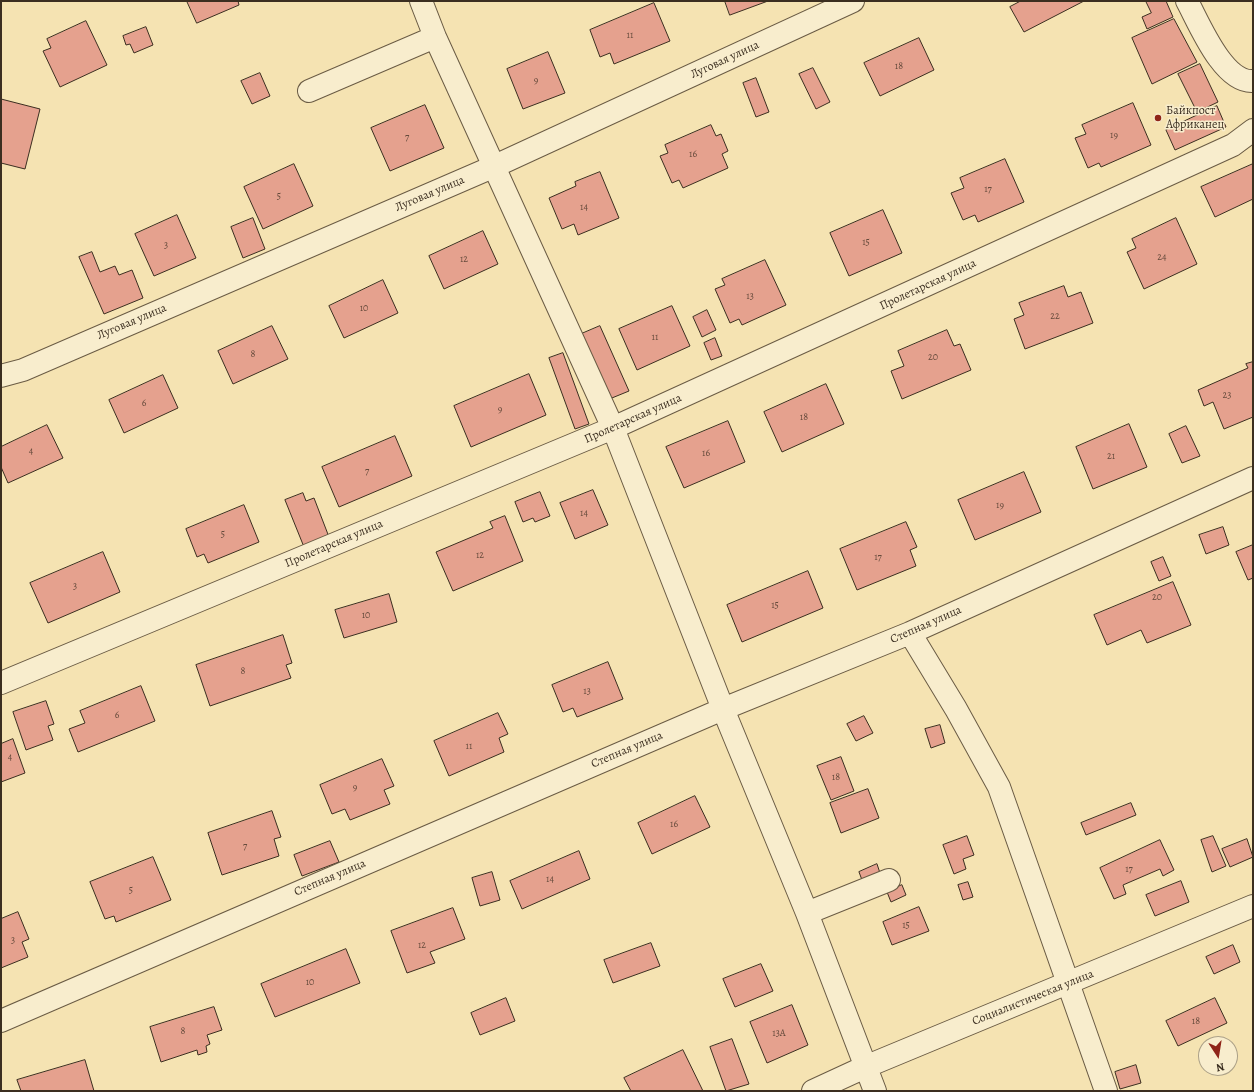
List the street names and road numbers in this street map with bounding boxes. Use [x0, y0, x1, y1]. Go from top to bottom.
street label: Луговая улица [688, 38, 762, 82]
street label: Луговая улица [393, 173, 467, 215]
street label: Пролетарская улица [877, 256, 979, 314]
street label: Луговая улица [95, 301, 169, 343]
street label: Пролетарская улица [582, 391, 684, 447]
street label: Пролетарская улица [283, 517, 385, 571]
street label: Степная улица [888, 603, 964, 647]
street label: Степная улица [589, 728, 665, 772]
street label: Степная улица [292, 856, 368, 900]
street label: Социалистическая улица [970, 967, 1096, 1029]

